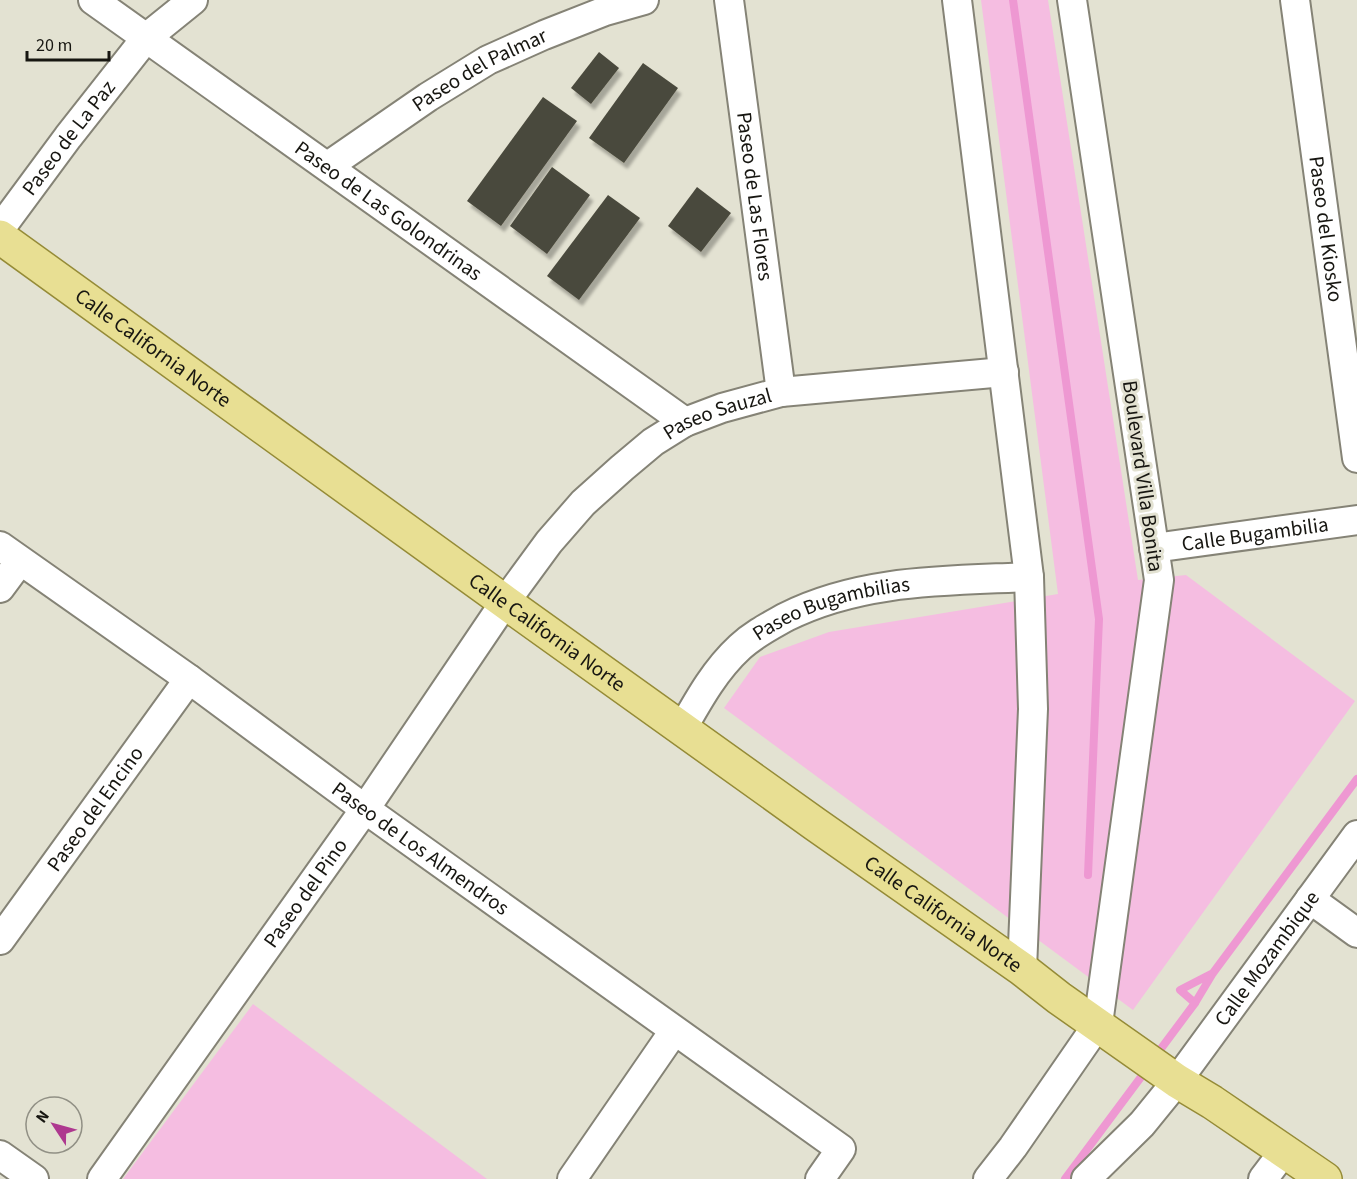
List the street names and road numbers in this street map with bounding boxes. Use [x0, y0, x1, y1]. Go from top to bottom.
street label: Paseo del Palmar [406, 20, 552, 119]
street label: Paseo de La Paz [15, 74, 122, 202]
street label: Paseo de Las Flores [729, 110, 781, 283]
street label: Paseo de Las Golondrinas [289, 133, 489, 288]
street label: Paseo del Kiosko [1301, 154, 1351, 304]
street label: Calle California Norte [69, 281, 238, 415]
street label: Boulevard Villa Bonita [1115, 378, 1171, 574]
street label: Paseo Sauzal [657, 380, 775, 447]
street label: Calle Bugambilia [1180, 509, 1330, 559]
street label: Calle California Norte [463, 566, 632, 699]
street label: Paseo Bugambilias [746, 569, 912, 648]
street label: Paseo del Encino [39, 740, 151, 878]
street label: Paseo de Los Almendros [326, 774, 516, 923]
street label: Paseo del Pino [256, 832, 355, 954]
street label: Calle California Norte [858, 848, 1028, 980]
street label: Calle Mozambique [1207, 884, 1327, 1032]

